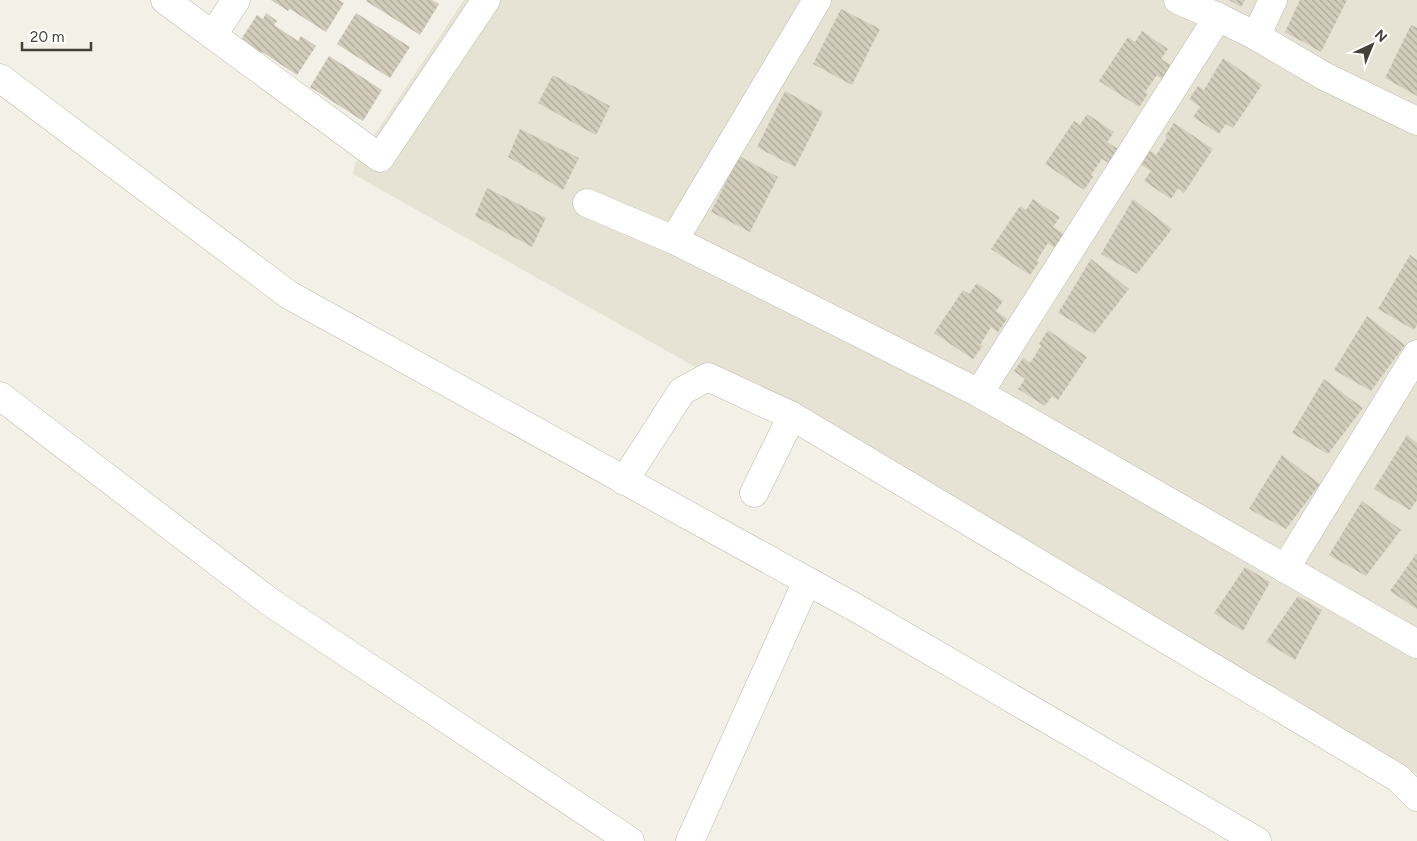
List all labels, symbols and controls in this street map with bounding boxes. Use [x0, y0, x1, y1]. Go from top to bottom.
scale bar [22, 20, 91, 52]
north arrow [1347, 20, 1397, 70]
text: N [1371, 26, 1390, 46]
text: 20 m [30, 28, 64, 46]

